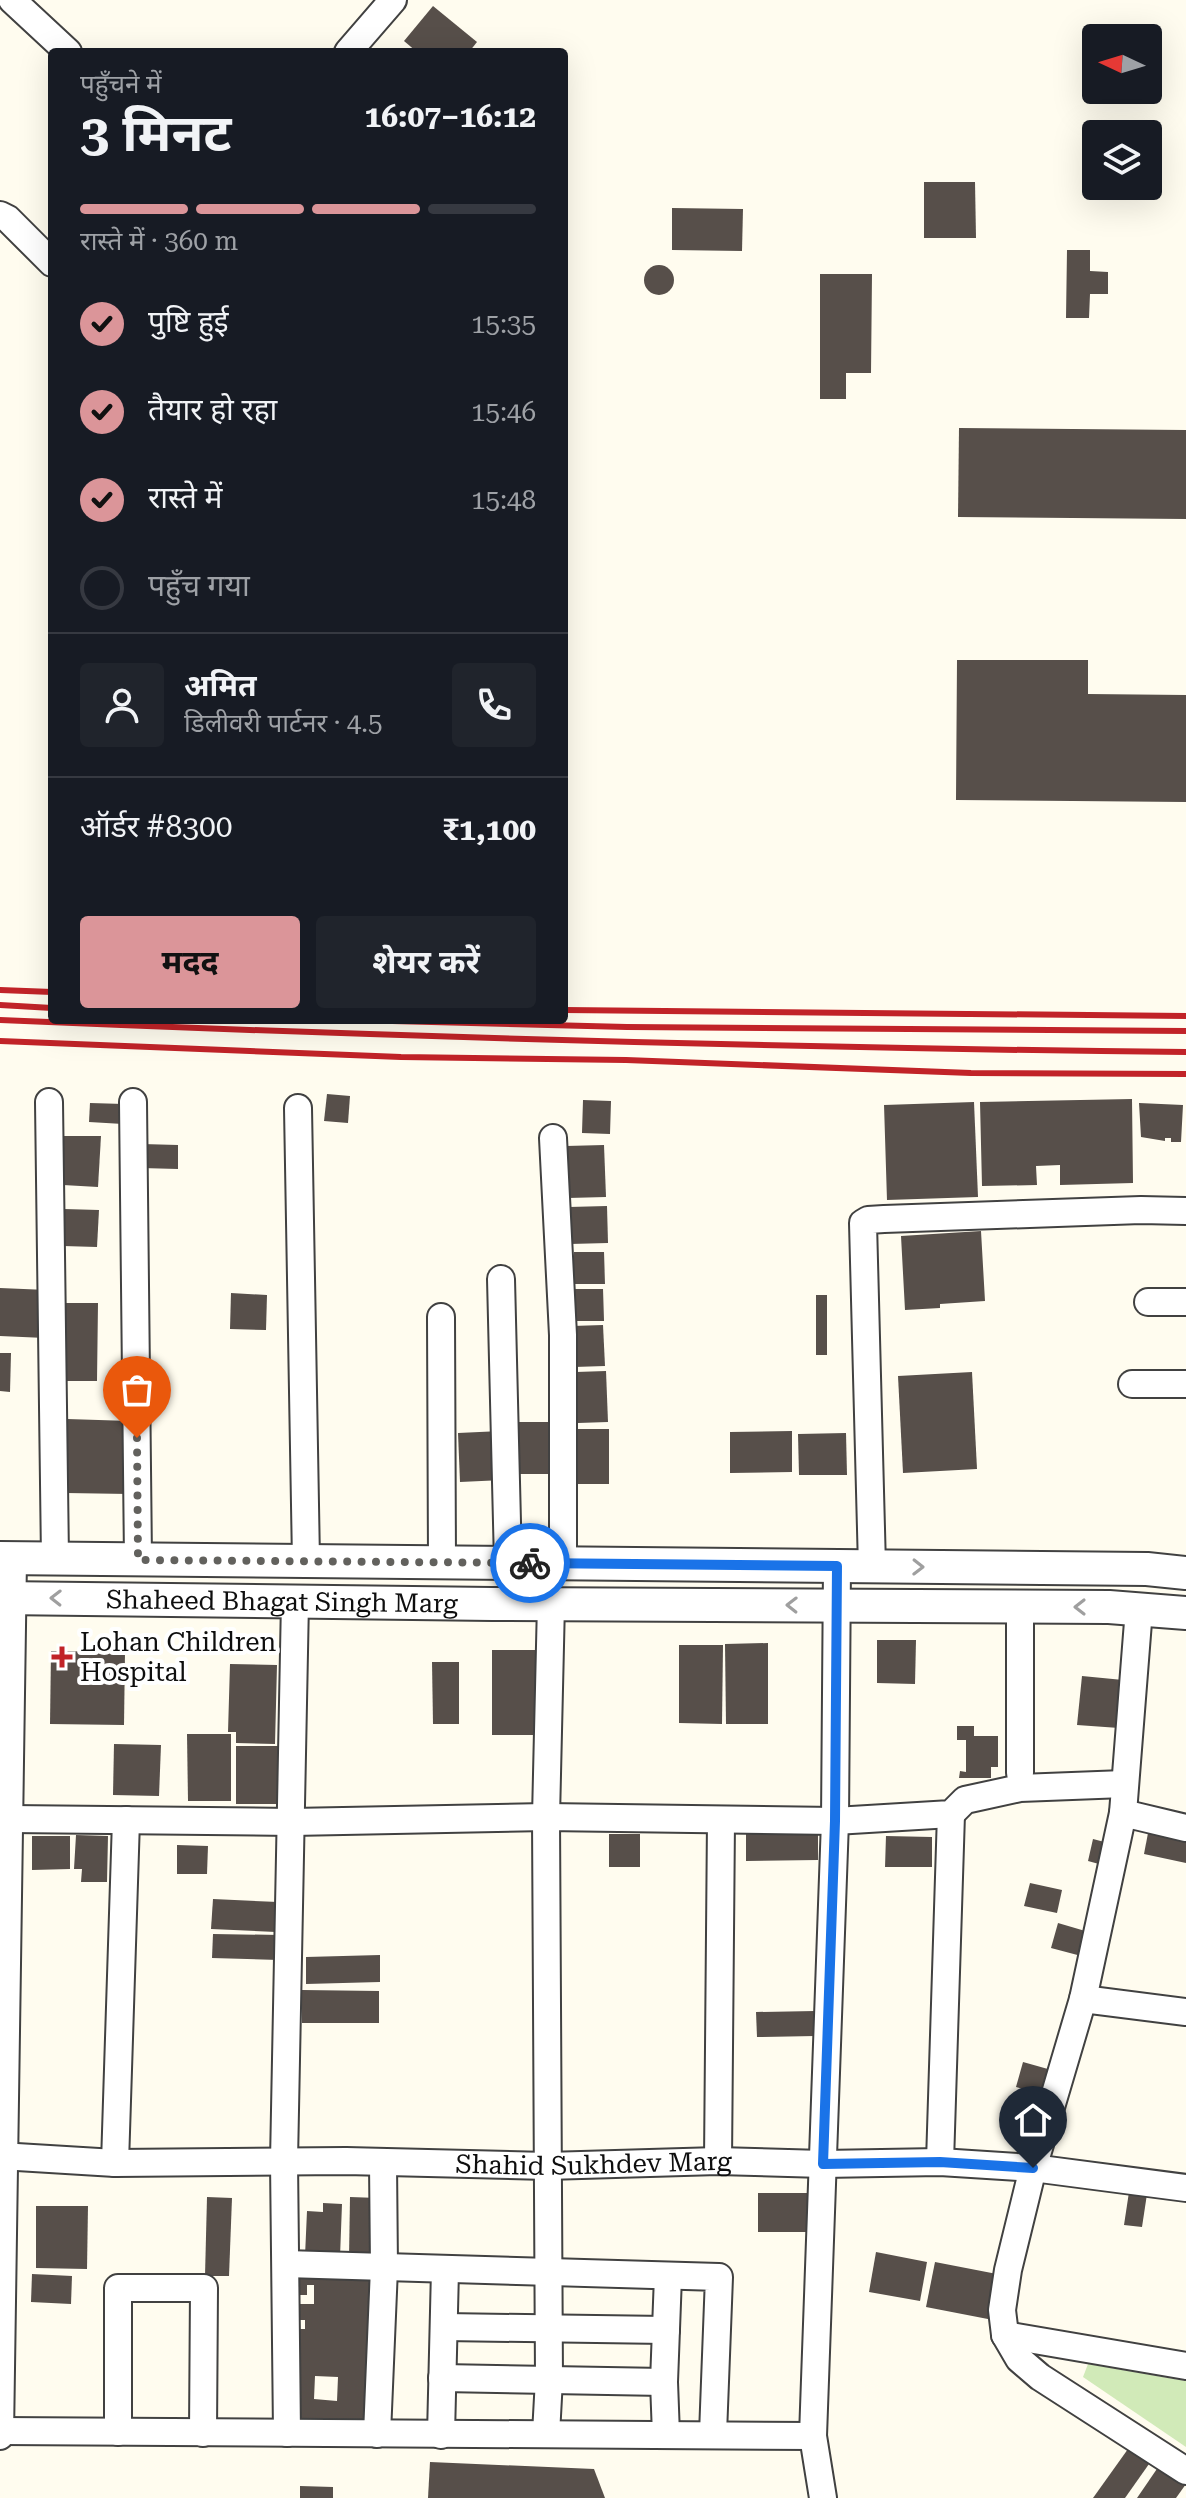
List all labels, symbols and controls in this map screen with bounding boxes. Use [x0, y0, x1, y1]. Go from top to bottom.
north arrow [1082, 24, 1162, 104]
map controls [1082, 24, 1162, 200]
text: पहुँचने में [80, 69, 162, 99]
text: 16:07–16:12 [364, 99, 536, 134]
text: 3 मिनट [80, 103, 231, 164]
button: layers [1082, 120, 1162, 200]
text: रास्ते में · 360 m [80, 226, 238, 256]
icon: check [80, 302, 124, 346]
text: पुष्टि हुई [148, 304, 229, 339]
text: 15:35 [471, 309, 536, 339]
icon: check [80, 390, 124, 434]
text: तैयार हो रहा [148, 392, 277, 427]
text: 15:46 [471, 397, 536, 427]
icon: check [80, 478, 124, 522]
text: रास्ते में [148, 480, 222, 515]
text: 15:48 [471, 485, 536, 515]
text: पहुँच गया [148, 568, 250, 603]
button: person [80, 663, 164, 747]
button: phone [452, 663, 536, 747]
text: अमित [184, 668, 257, 703]
text: डिलीवरी पार्टनर · 4.5 [184, 708, 383, 738]
text: ऑर्डर #8300 [80, 809, 233, 844]
text: ₹1,100 [442, 812, 536, 847]
button: मदद [80, 916, 300, 1008]
button: शेयर करें [316, 916, 536, 1008]
pin [103, 1356, 171, 1438]
icon: bag [115, 1368, 159, 1412]
courier [490, 1523, 570, 1603]
icon: bike [508, 1541, 552, 1585]
one-way arrow [912, 1558, 925, 1576]
street label: Shaheed Bhagat Singh Marg [106, 1584, 458, 1619]
one-way arrow [49, 1589, 62, 1607]
one-way arrow [785, 1596, 798, 1614]
one-way arrow [1073, 1598, 1086, 1616]
place label: Lohan Children Hospital [80, 1627, 277, 1687]
marker: Lohan Children Hospital [51, 1646, 73, 1668]
pin [999, 2086, 1067, 2168]
icon: home [1011, 2098, 1055, 2142]
street label: Shahid Sukhdev Marg [455, 2146, 733, 2181]

